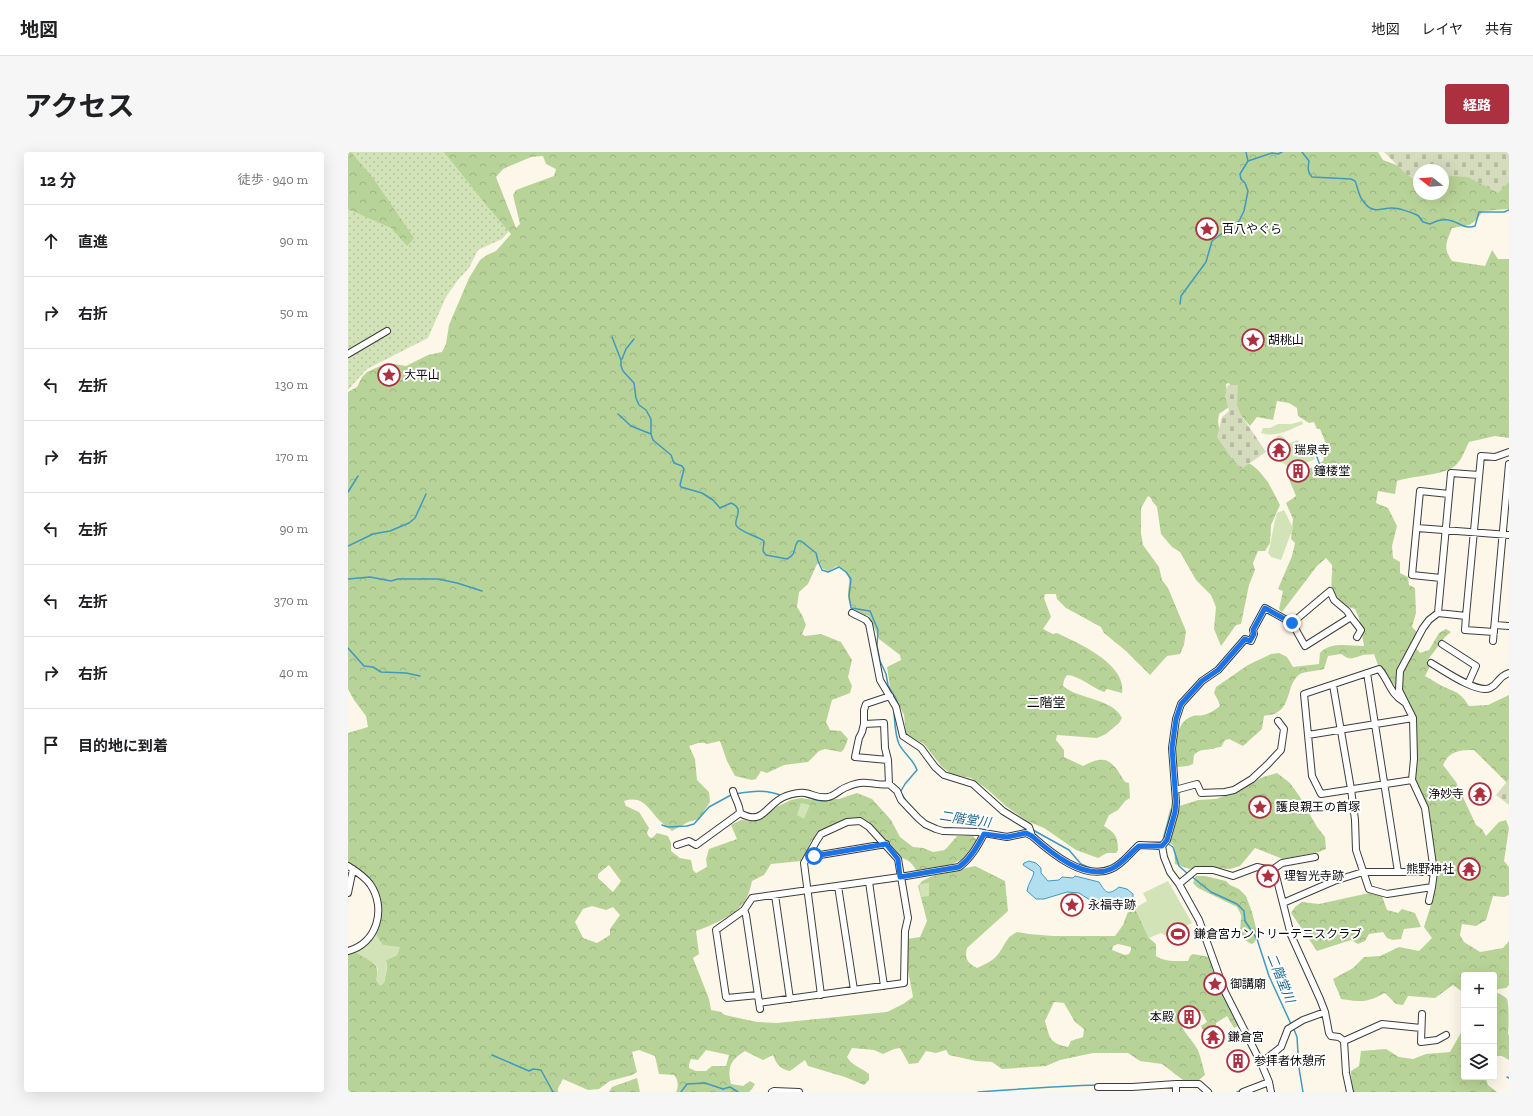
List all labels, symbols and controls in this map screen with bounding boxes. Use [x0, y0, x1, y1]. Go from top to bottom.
text: 地図 [20, 18, 58, 41]
text: 地図 [1371, 21, 1399, 38]
text: レイヤ [1421, 21, 1463, 38]
text: 共有 [1485, 21, 1513, 38]
button: 経路 [1445, 84, 1509, 124]
text: アクセス [24, 90, 135, 123]
north arrow [1413, 164, 1449, 200]
text: 12 分 [40, 170, 76, 190]
text: 徒歩 · 940 m [238, 172, 308, 187]
place icon: 百八やぐら [1194, 216, 1220, 242]
place label: 百八やぐら [1222, 222, 1282, 236]
icon: ahead [40, 230, 62, 252]
text: 直進 [78, 233, 108, 251]
text: 90 m [279, 233, 308, 248]
icon: right [40, 302, 62, 324]
text: 右折 [78, 305, 108, 323]
text: 50 m [280, 305, 308, 320]
place icon: 胡桃山 [1240, 327, 1266, 353]
place label: 胡桃山 [1268, 333, 1304, 347]
place icon: 大平山 [376, 362, 402, 388]
place label: 大平山 [404, 368, 440, 382]
icon: left [40, 374, 62, 396]
text: 左折 [78, 377, 108, 395]
text: 130 m [275, 377, 308, 392]
temple icon: 瑞泉寺 [1266, 437, 1292, 463]
place label: 瑞泉寺 [1294, 443, 1330, 457]
icon: right [40, 446, 62, 468]
text: 右折 [78, 449, 108, 467]
text: 170 m [275, 449, 308, 464]
building icon: 鐘楼堂 [1285, 458, 1311, 484]
place label: 鐘楼堂 [1314, 464, 1350, 478]
icon: left [40, 518, 62, 540]
text: 左折 [78, 521, 108, 539]
text: 90 m [279, 521, 308, 536]
icon: left [40, 590, 62, 612]
text: 左折 [78, 593, 108, 611]
text: 370 m [274, 593, 308, 608]
route end [1283, 614, 1301, 632]
icon: right [40, 662, 62, 684]
text: 右折 [78, 665, 108, 683]
text: 40 m [279, 665, 308, 680]
district label: 二階堂 [1026, 695, 1066, 710]
icon: arrive [40, 734, 62, 756]
text: 目的地に到着 [78, 737, 168, 755]
temple icon: 浄妙寺 [1467, 781, 1493, 807]
place label: 浄妙寺 [1428, 787, 1464, 801]
place icon: 護良親王の首塚 [1247, 794, 1273, 820]
place label: 護良親王の首塚 [1276, 800, 1360, 814]
water label: 二階堂川 [938, 808, 994, 830]
route start [805, 847, 823, 865]
temple icon: 熊野神社 [1456, 856, 1482, 882]
place label: 熊野神社 [1406, 862, 1454, 876]
place icon: 理智光寺跡 [1255, 863, 1281, 889]
place label: 理智光寺跡 [1284, 869, 1344, 883]
place icon: 永福寺跡 [1059, 892, 1085, 918]
place label: 永福寺跡 [1088, 898, 1136, 912]
sports icon: 鎌倉宮カントリーテニスクラブ [1165, 921, 1191, 947]
place label: 鎌倉宮カントリーテニスクラブ [1194, 927, 1362, 941]
water label: 二階堂川 [1264, 951, 1298, 1007]
place icon: 御講廟 [1202, 971, 1228, 997]
map controls [1461, 972, 1497, 1080]
button: + [1461, 972, 1497, 1008]
place label: 御講廟 [1230, 977, 1266, 991]
building icon: 本殿 [1176, 1004, 1202, 1030]
button: − [1461, 1008, 1497, 1044]
place label: 本殿 [1150, 1010, 1174, 1024]
temple icon: 鎌倉宮 [1200, 1024, 1226, 1050]
place label: 鎌倉宮 [1228, 1030, 1264, 1044]
button: layers [1461, 1044, 1497, 1080]
building icon: 参拝者休憩所 [1225, 1048, 1251, 1074]
place label: 参拝者休憩所 [1254, 1054, 1326, 1068]

